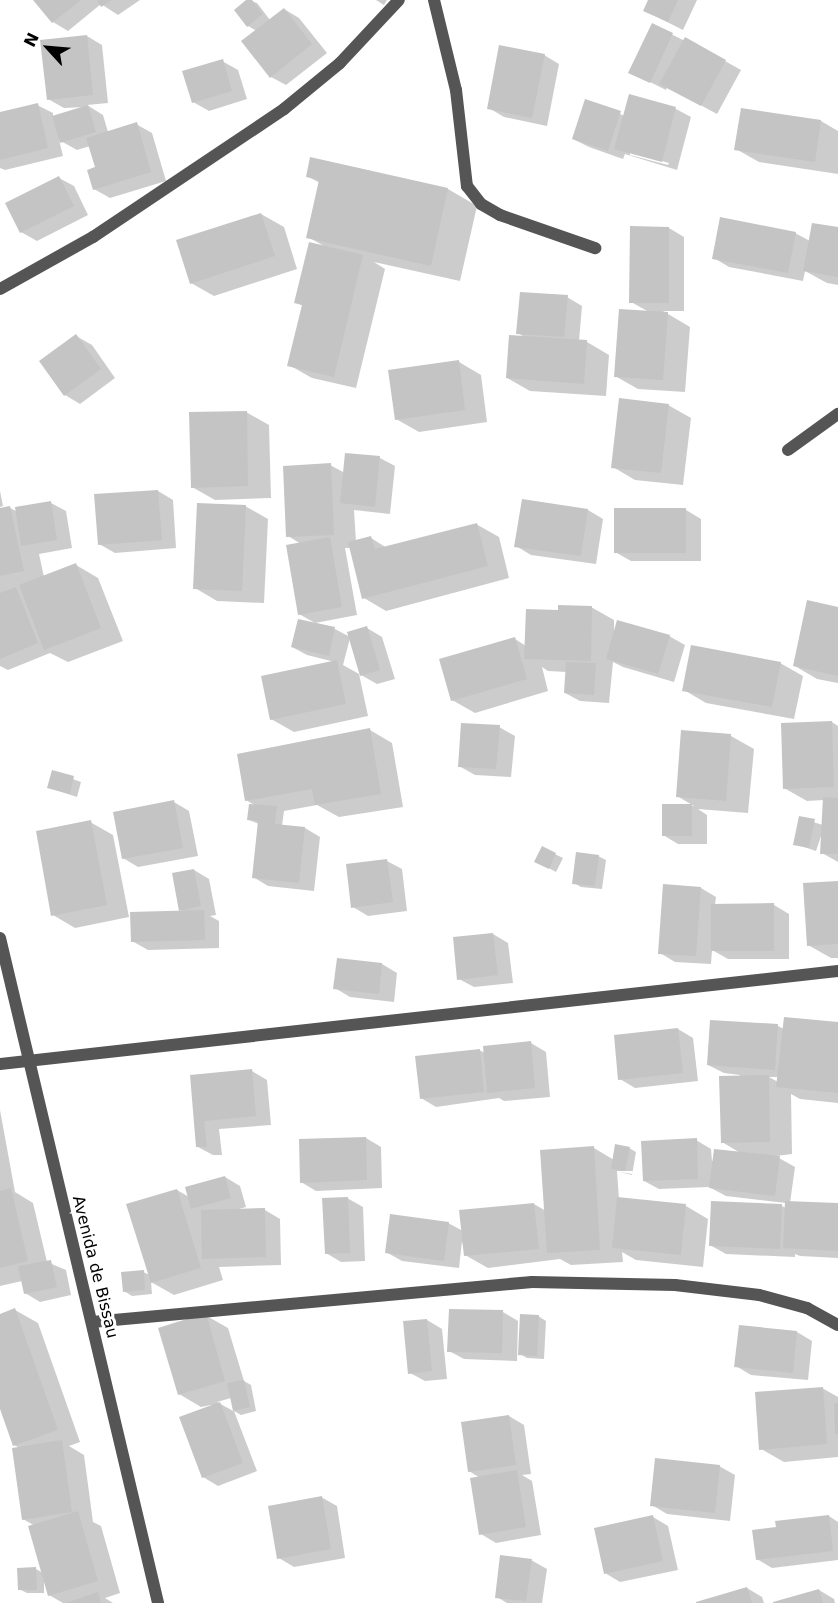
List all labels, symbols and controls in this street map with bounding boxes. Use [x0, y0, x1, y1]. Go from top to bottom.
north arrow [18, 18, 78, 78]
text: N [20, 30, 43, 50]
street label: Avenida de Bissau [68, 1194, 122, 1340]

